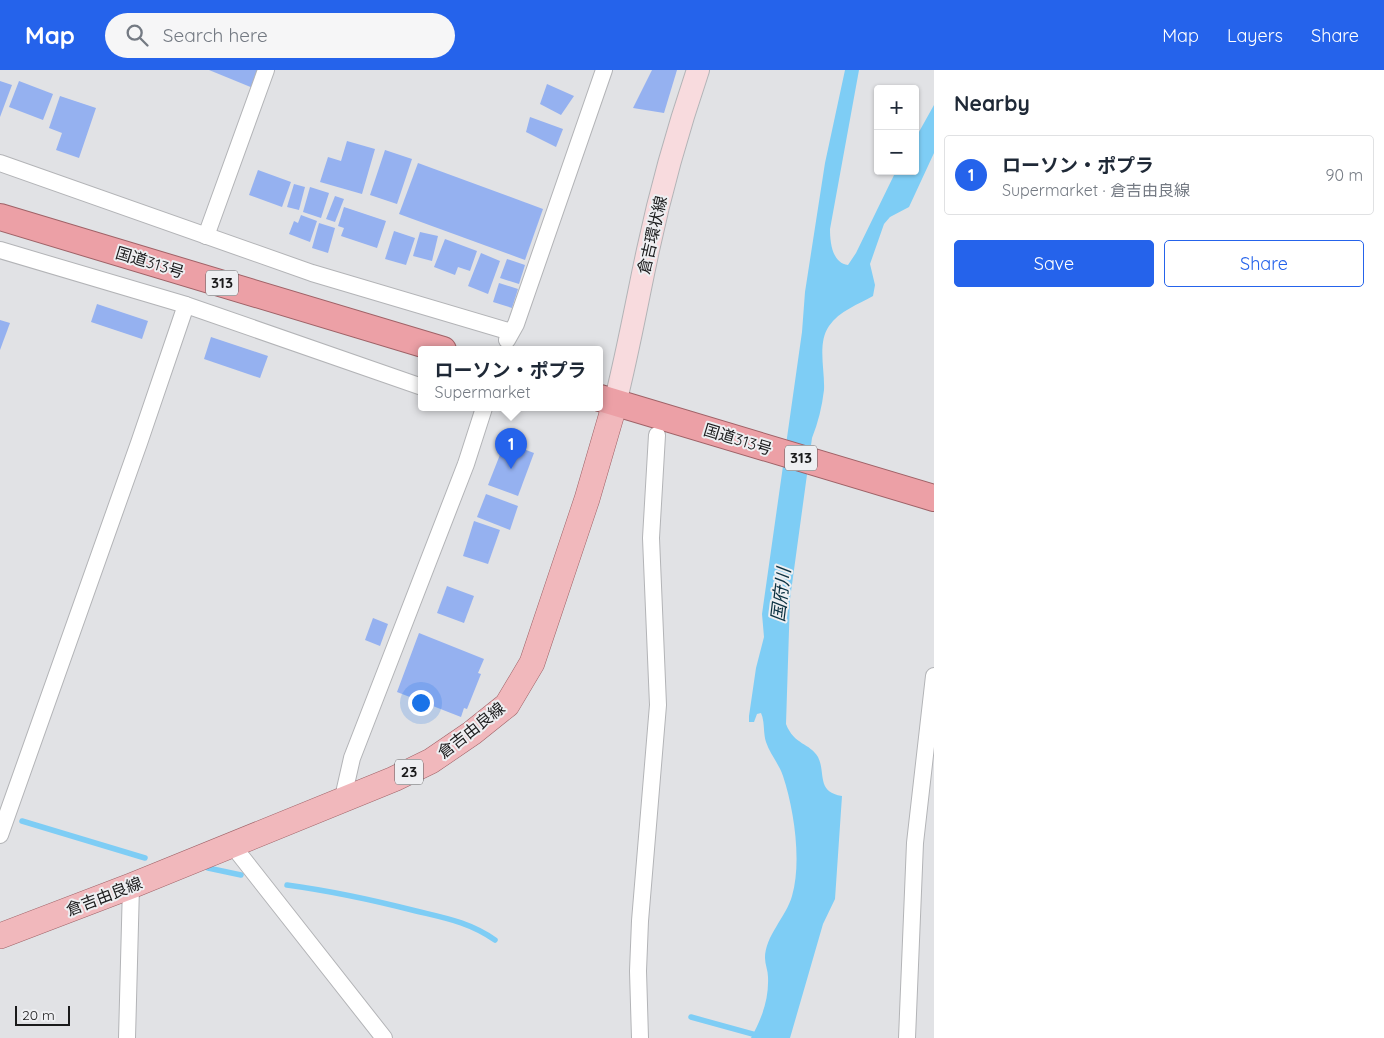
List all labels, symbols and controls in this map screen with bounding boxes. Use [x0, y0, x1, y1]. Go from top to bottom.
search box [105, 13, 455, 58]
text: Map [25, 20, 75, 50]
icon: search [123, 21, 151, 49]
text: Search here [163, 23, 268, 47]
text: Map [1162, 24, 1199, 47]
text: Layers [1227, 24, 1283, 47]
text: Share [1311, 24, 1359, 47]
map controls [874, 85, 919, 175]
button: + [874, 85, 919, 130]
text: Nearby [954, 90, 1030, 116]
button: − [874, 130, 919, 175]
text: ローソン・ポプラ [1002, 153, 1154, 177]
text: 1 [968, 165, 974, 185]
text: 90 m [1326, 165, 1363, 185]
text: Supermarket · 倉吉由良線 [1002, 180, 1190, 200]
street label: 倉吉環状線 [633, 194, 671, 276]
button: Save [954, 240, 1154, 287]
button: Share [1164, 240, 1364, 287]
street label: 国道313号 [113, 242, 187, 282]
road number: 313 [206, 270, 238, 296]
popup [418, 346, 603, 411]
text: ローソン・ポプラ [434, 358, 587, 382]
text: Supermarket [434, 382, 531, 402]
street label: 国道313号 [701, 419, 775, 459]
pin: 1 [495, 428, 527, 469]
road number: 313 [785, 446, 817, 470]
water label: 国府川 [766, 565, 795, 623]
your location [408, 690, 434, 716]
street label: 倉吉由良線 [433, 697, 509, 763]
road number: 23 [395, 760, 423, 784]
street label: 倉吉由良線 [63, 872, 145, 920]
scale bar [15, 1003, 70, 1026]
text: 20 m [22, 1006, 55, 1024]

